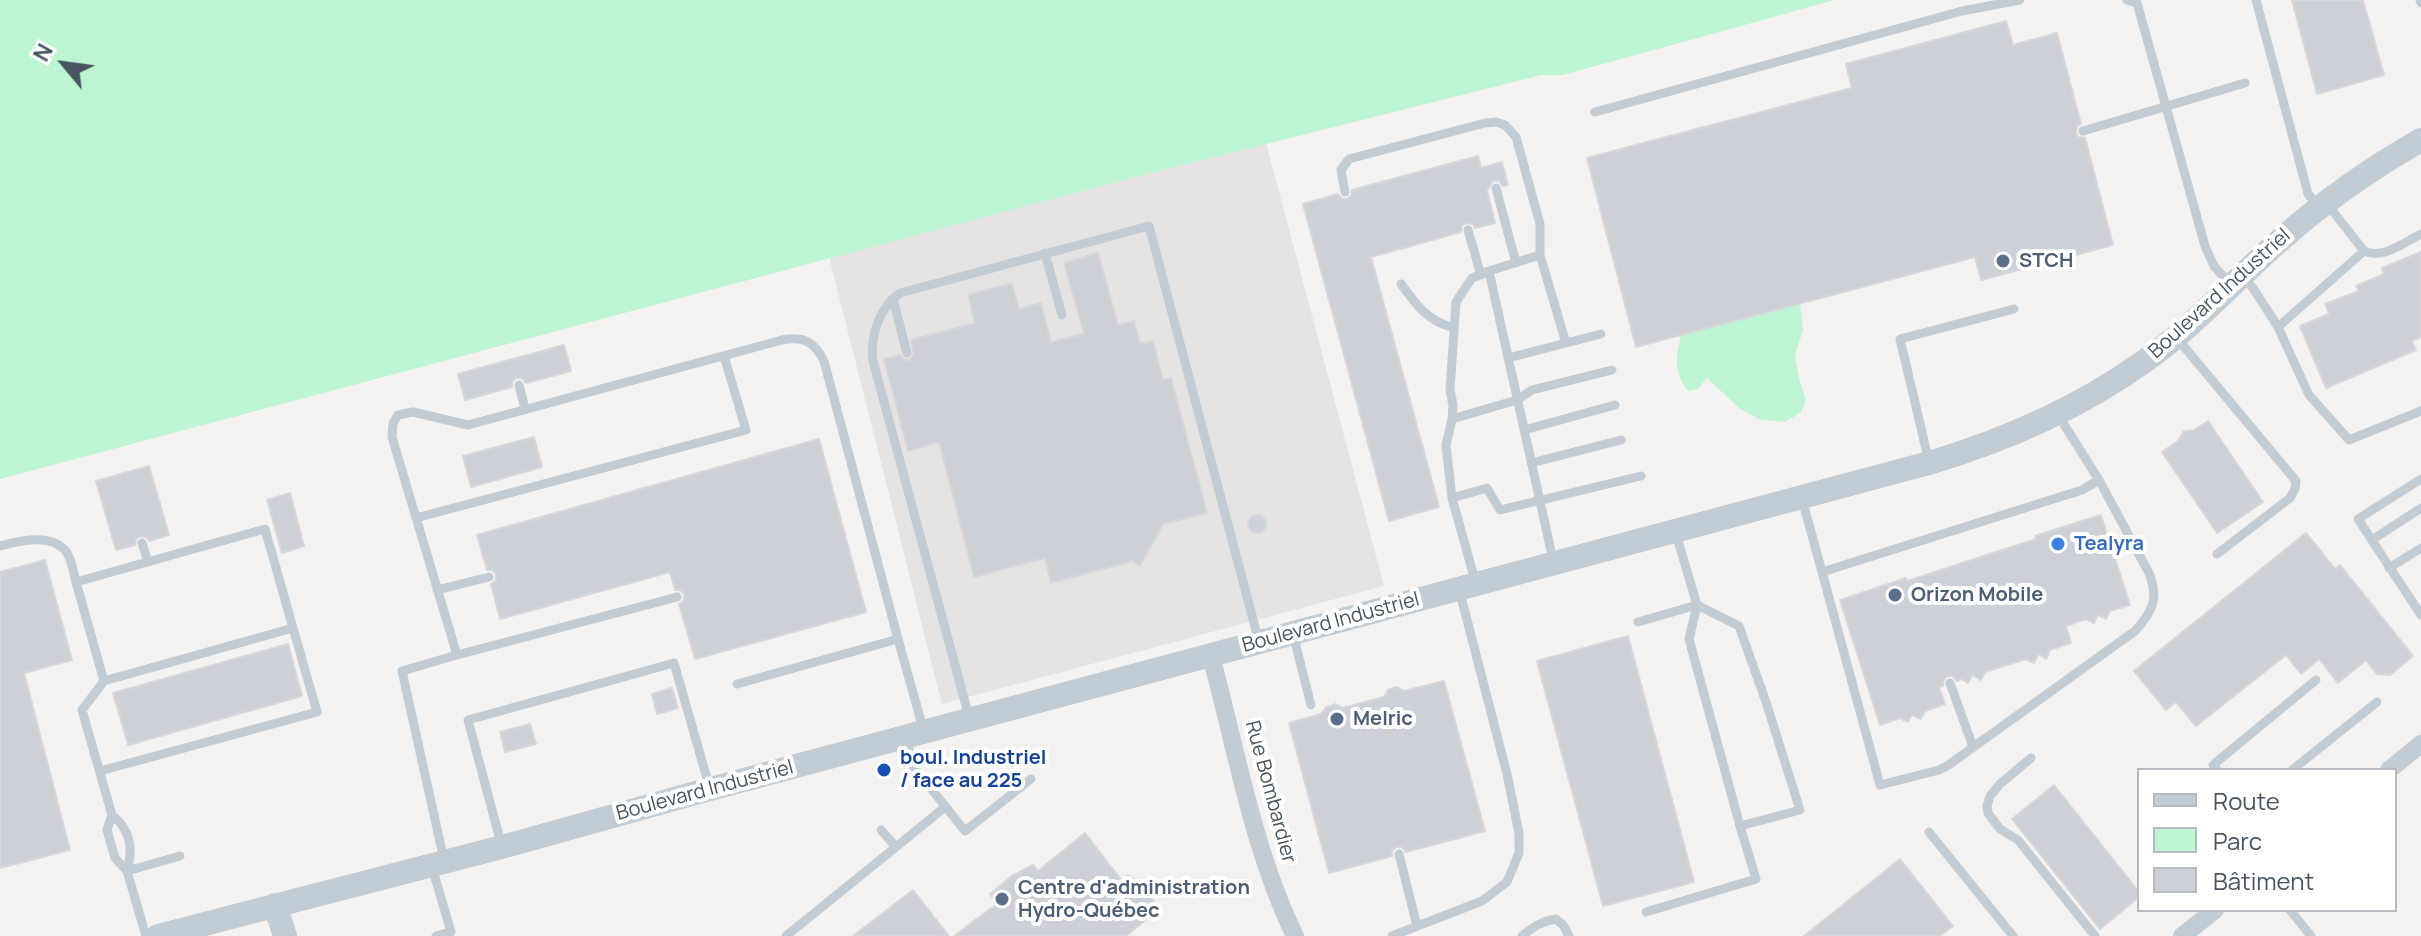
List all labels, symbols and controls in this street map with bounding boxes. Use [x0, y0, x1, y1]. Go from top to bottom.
north arrow [24, 24, 104, 104]
text: N [26, 38, 60, 67]
street label: Boulevard Industriel [2144, 224, 2296, 364]
place label: STCH [2019, 249, 2073, 273]
marker: STCH [1994, 252, 2012, 270]
place label: Tealyra [2074, 532, 2144, 556]
marker: Tealyra [2049, 535, 2067, 553]
place label: Orizon Mobile [1911, 583, 2043, 607]
marker: Orizon Mobile [1886, 586, 1904, 604]
street label: Boulevard Industriel [1240, 588, 1422, 658]
place label: Melric [1353, 707, 1413, 731]
marker: Melric [1328, 710, 1346, 728]
street label: Rue Bombardier [1239, 718, 1301, 866]
place label: boul. Industriel / face au 225 [900, 746, 1046, 793]
street label: Boulevard Industriel [614, 756, 796, 826]
marker: boul. Industriel / face au 225 [875, 761, 893, 779]
legend [2137, 768, 2397, 912]
text: Route [2213, 784, 2280, 817]
text: Parc [2213, 824, 2262, 857]
text: Bâtiment [2213, 864, 2314, 897]
place label: Centre d'administration Hydro-Québec [1018, 876, 1250, 923]
marker: Centre d'administration Hydro-Québec [993, 890, 1011, 908]

